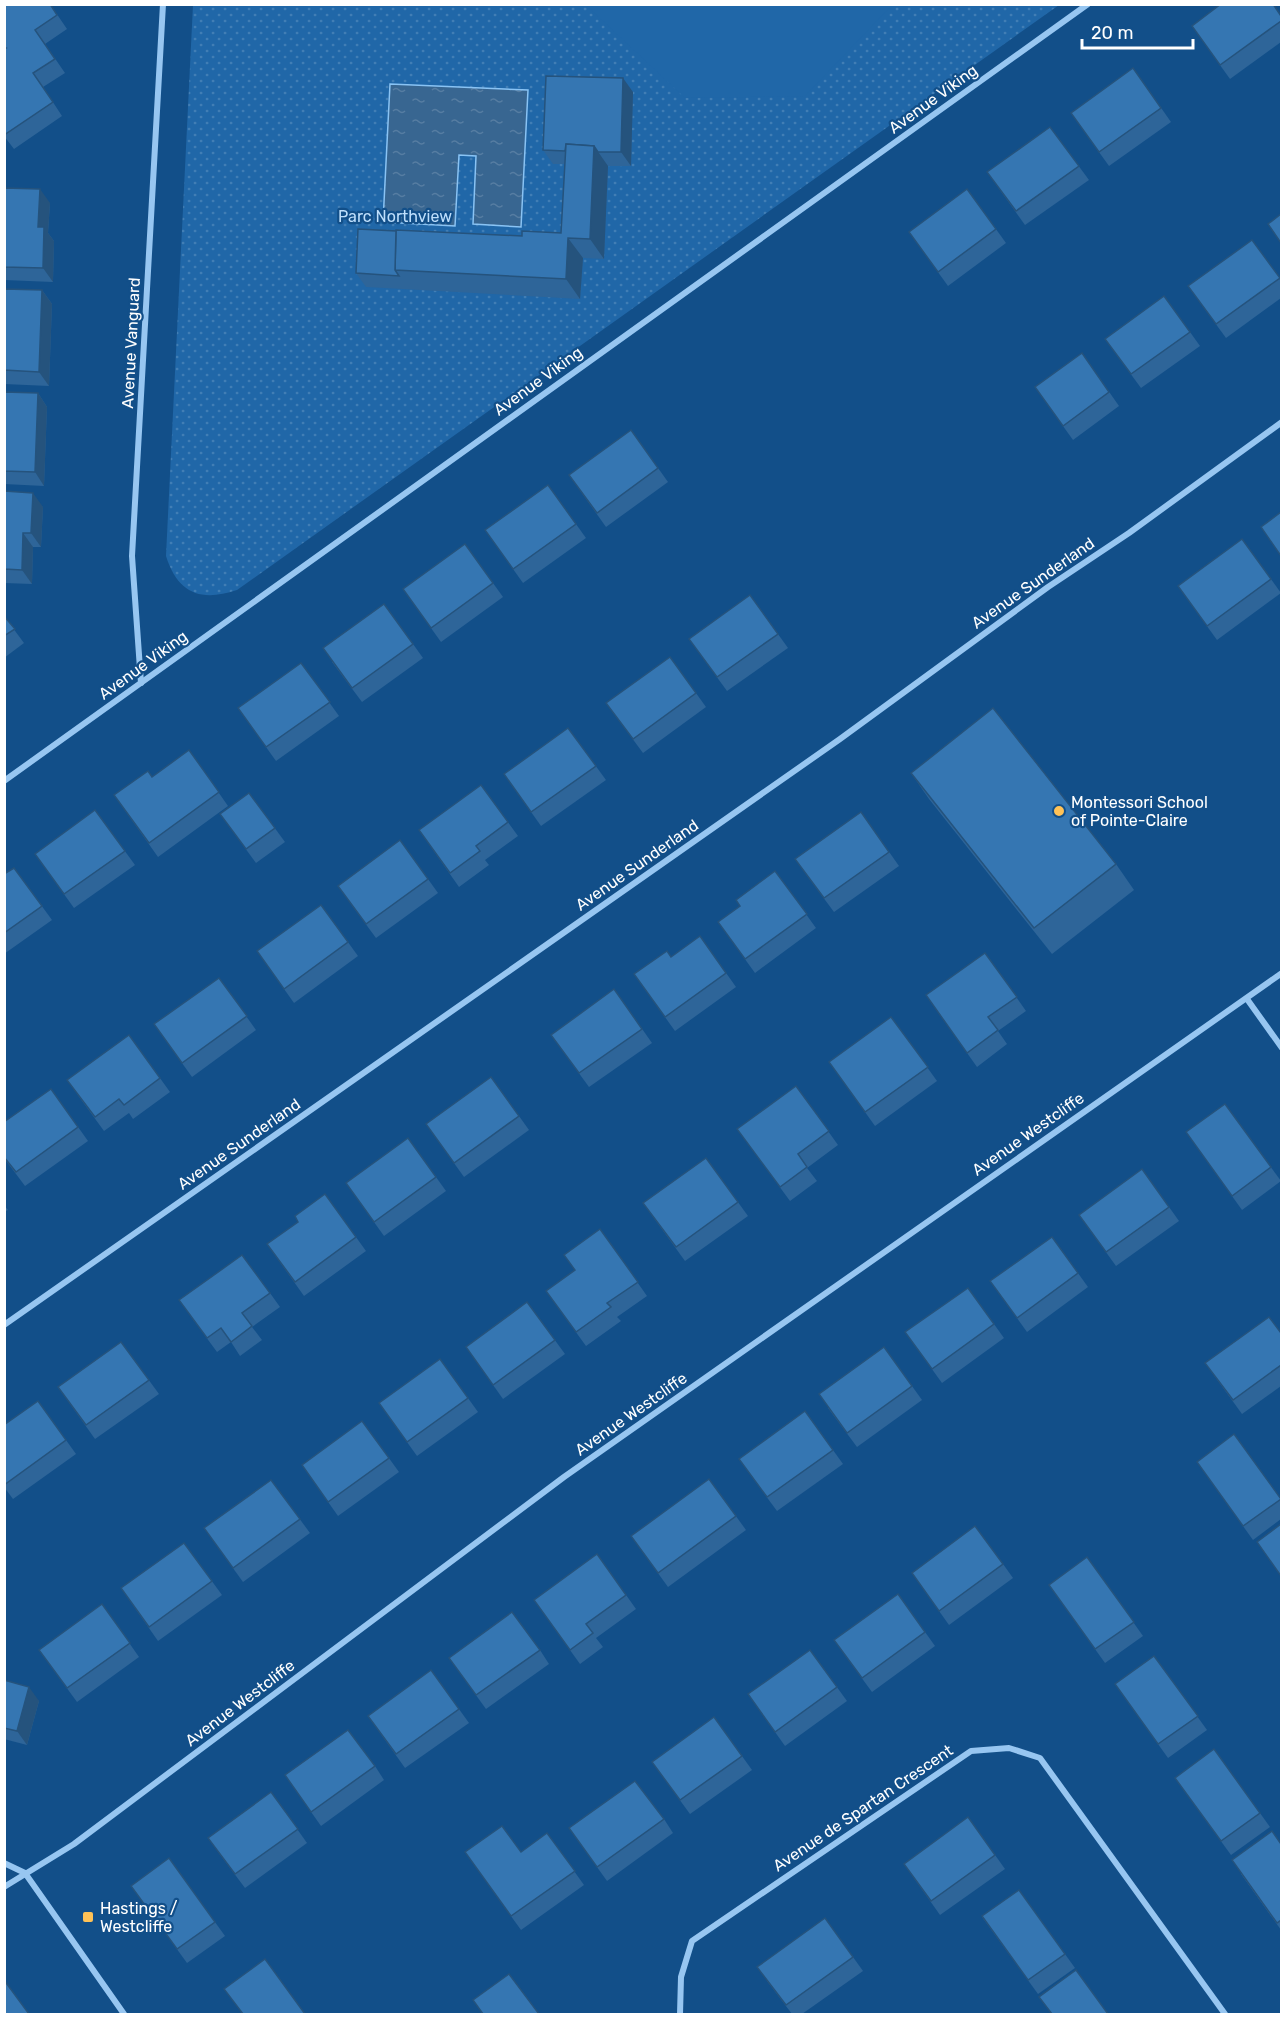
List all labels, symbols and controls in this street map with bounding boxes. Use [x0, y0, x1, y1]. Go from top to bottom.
scale bar [1082, 12, 1193, 50]
text: 20 m [1091, 22, 1133, 44]
street label: Avenue Viking [885, 60, 981, 138]
park label: Parc Northview [338, 207, 452, 226]
street label: Avenue Vanguard [118, 277, 144, 409]
street label: Avenue Viking [490, 342, 586, 420]
street label: Avenue Sunderland [968, 533, 1098, 633]
street label: Avenue Viking [95, 626, 191, 704]
place label: Montessori School of Pointe-Claire [1071, 793, 1208, 830]
marker: Montessori School of Pointe-Claire [1052, 804, 1066, 818]
street label: Avenue Sunderland [572, 815, 702, 915]
street label: Avenue Westcliffe [968, 1088, 1088, 1180]
street label: Avenue Sunderland [174, 1094, 304, 1194]
street label: Avenue Westcliffe [571, 1368, 691, 1460]
street label: Avenue Westcliffe [182, 1656, 298, 1750]
street label: Avenue de Spartan Crescent [769, 1741, 957, 1875]
place label: Hastings / Westcliffe [100, 1899, 178, 1936]
marker: Hastings / Westcliffe [81, 1910, 95, 1924]

